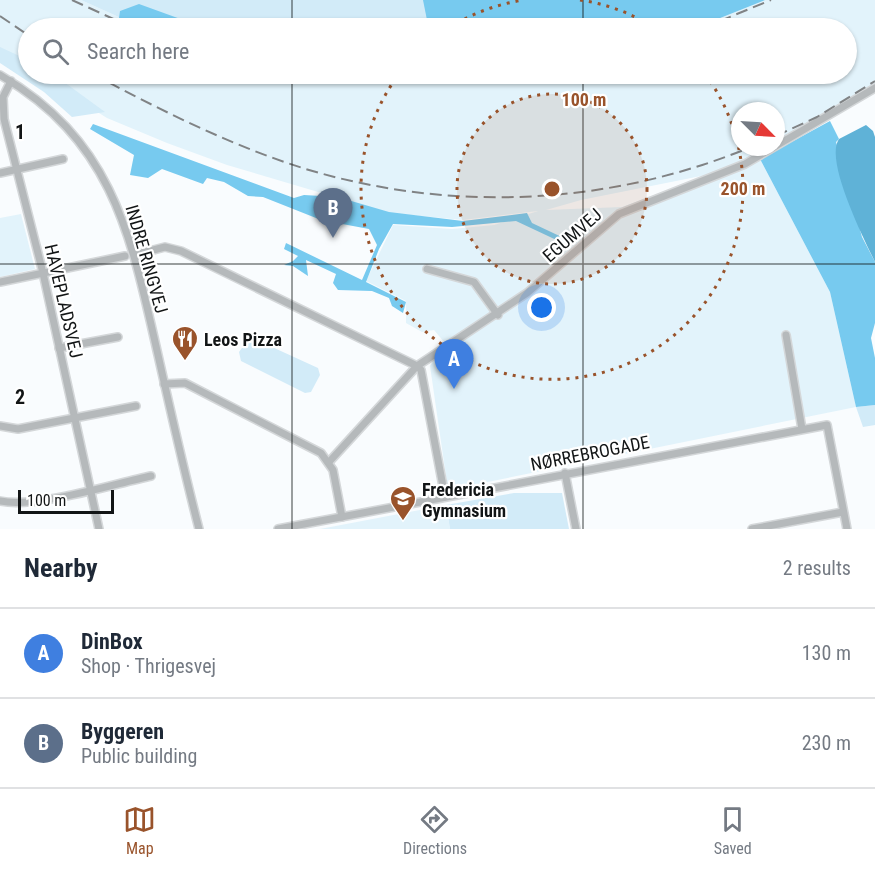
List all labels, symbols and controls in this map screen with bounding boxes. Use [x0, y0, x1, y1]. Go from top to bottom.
search box [18, 18, 857, 84]
icon: search [39, 35, 72, 68]
text: Search here [87, 39, 189, 64]
text: 100 m [562, 89, 606, 110]
north arrow [731, 102, 785, 156]
text: 1 [15, 120, 25, 144]
text: 200 m [721, 178, 765, 199]
centre of rings [542, 179, 562, 199]
pin: B [314, 188, 352, 238]
street label: INDRE RINGVEJ [121, 202, 173, 316]
street label: EGUMVEJ [538, 204, 606, 266]
street label: HAVEPLADSVEJ [41, 242, 87, 360]
your location [527, 293, 556, 322]
restaurant icon: Leos Pizza [170, 324, 200, 362]
place label: Leos Pizza [204, 329, 282, 350]
pin: A [434, 340, 474, 389]
text: 2 [15, 385, 25, 409]
street label: NØRREBROGADE [529, 431, 651, 475]
place label: Fredericia Gymnasium [422, 479, 506, 521]
school or university icon: Fredericia Gymnasium [388, 484, 418, 522]
scale bar [18, 487, 114, 514]
text: 100 m [27, 491, 66, 510]
text: Nearby [24, 553, 98, 583]
text: 2 results [783, 556, 851, 580]
text: DinBox [81, 629, 143, 654]
text: A [38, 641, 49, 665]
text: 130 m [802, 641, 851, 665]
text: Shop · Thrigesvej [81, 654, 216, 678]
text: Byggeren [81, 719, 164, 744]
text: B [38, 731, 49, 755]
text: 230 m [802, 731, 851, 755]
text: Public building [81, 744, 197, 768]
tab: Map [123, 803, 156, 858]
tab: Directions [403, 803, 467, 858]
tab: Saved [714, 803, 752, 858]

